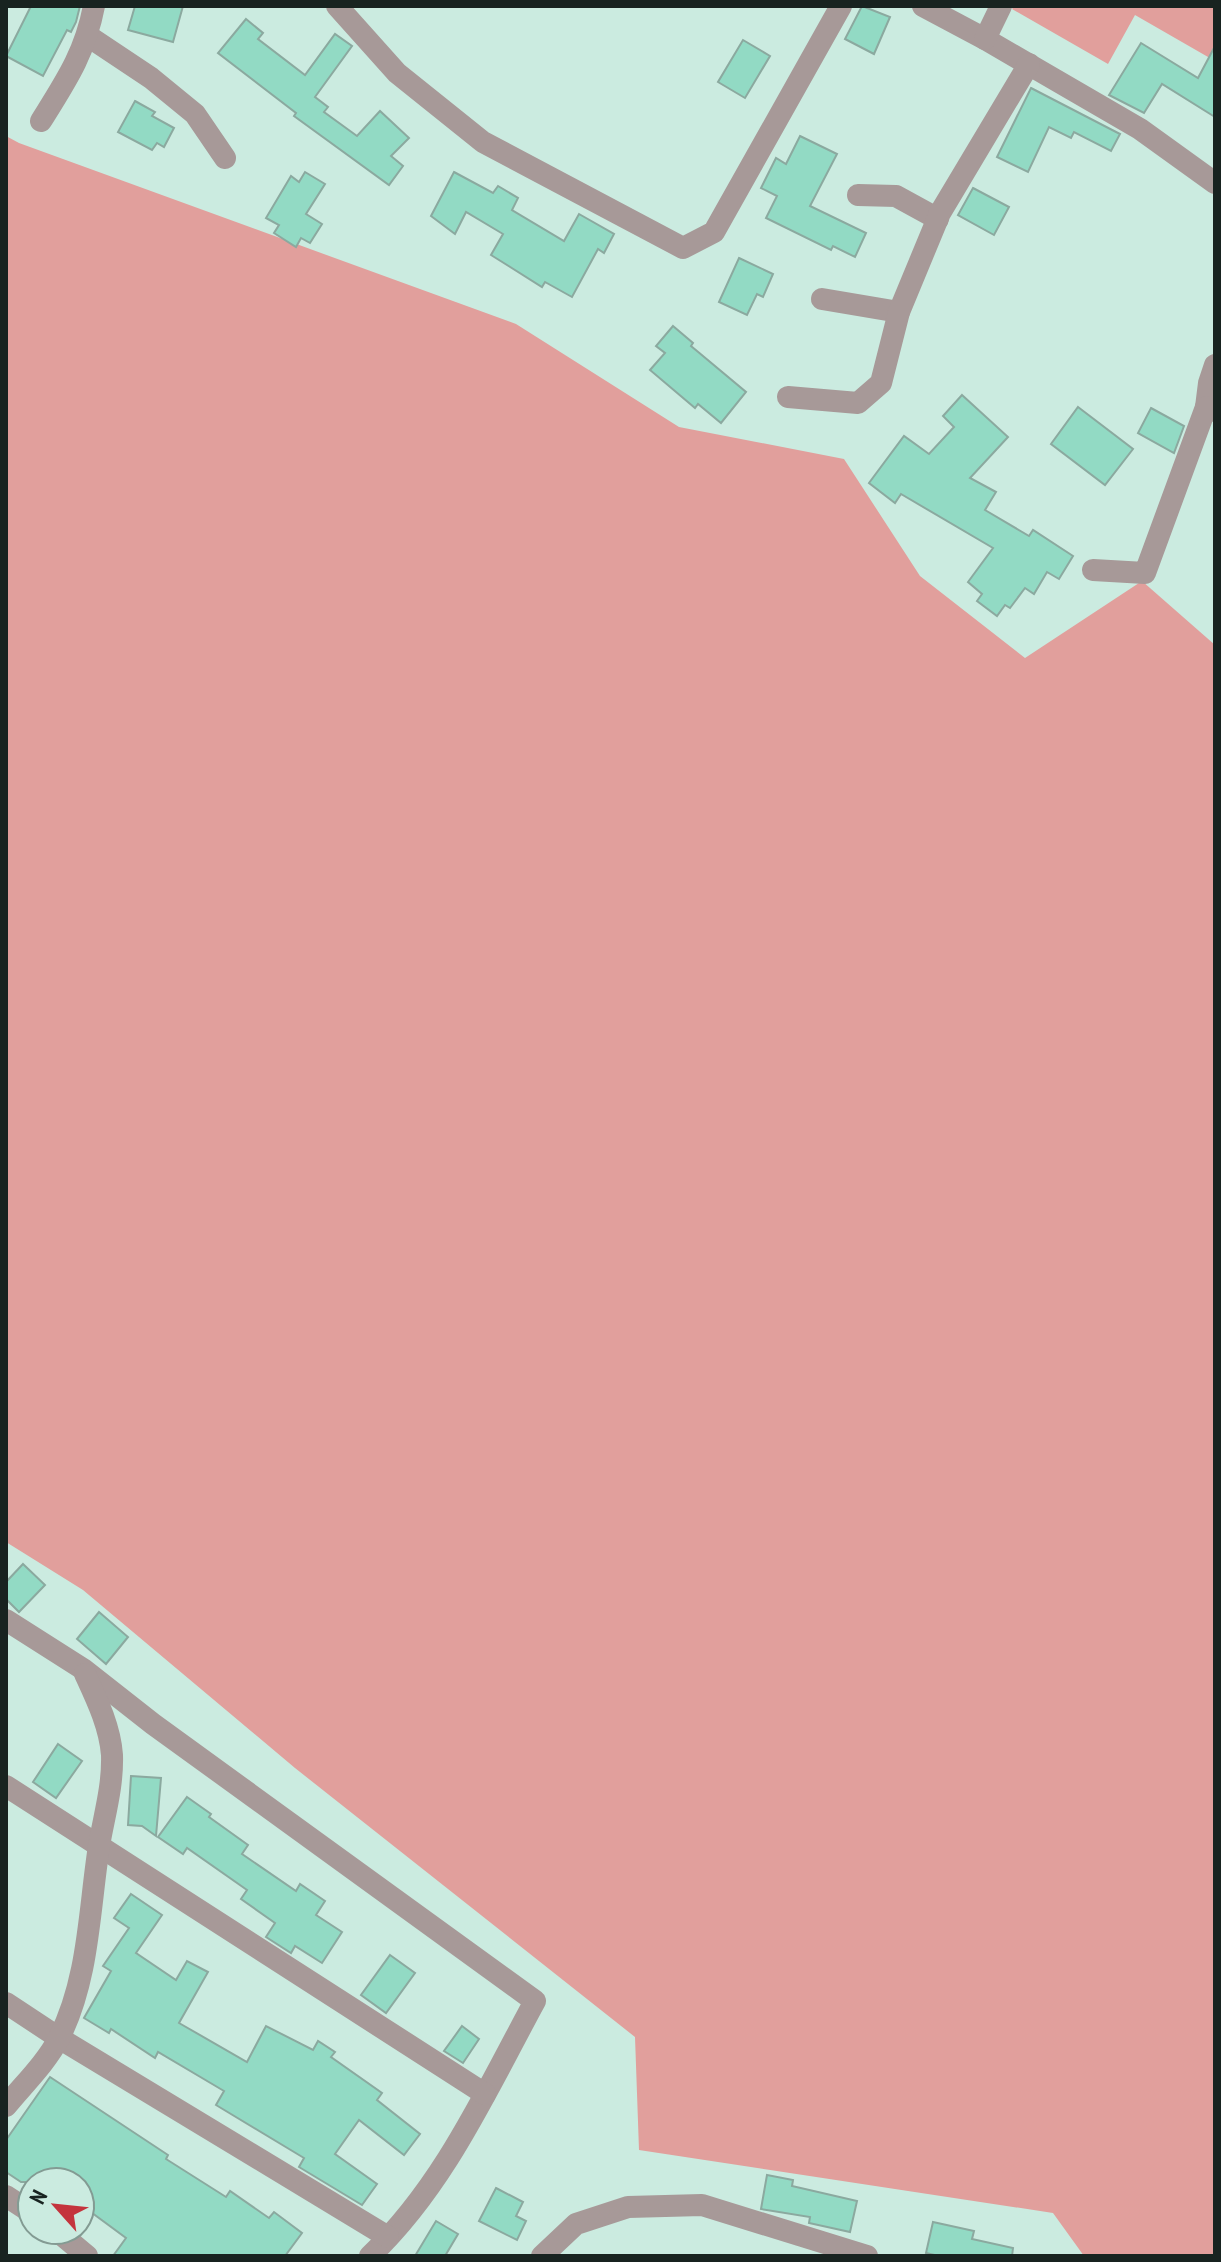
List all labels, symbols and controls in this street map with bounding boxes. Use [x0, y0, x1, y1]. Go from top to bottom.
north arrow [16, 2166, 96, 2246]
text: N [23, 2185, 53, 2209]

